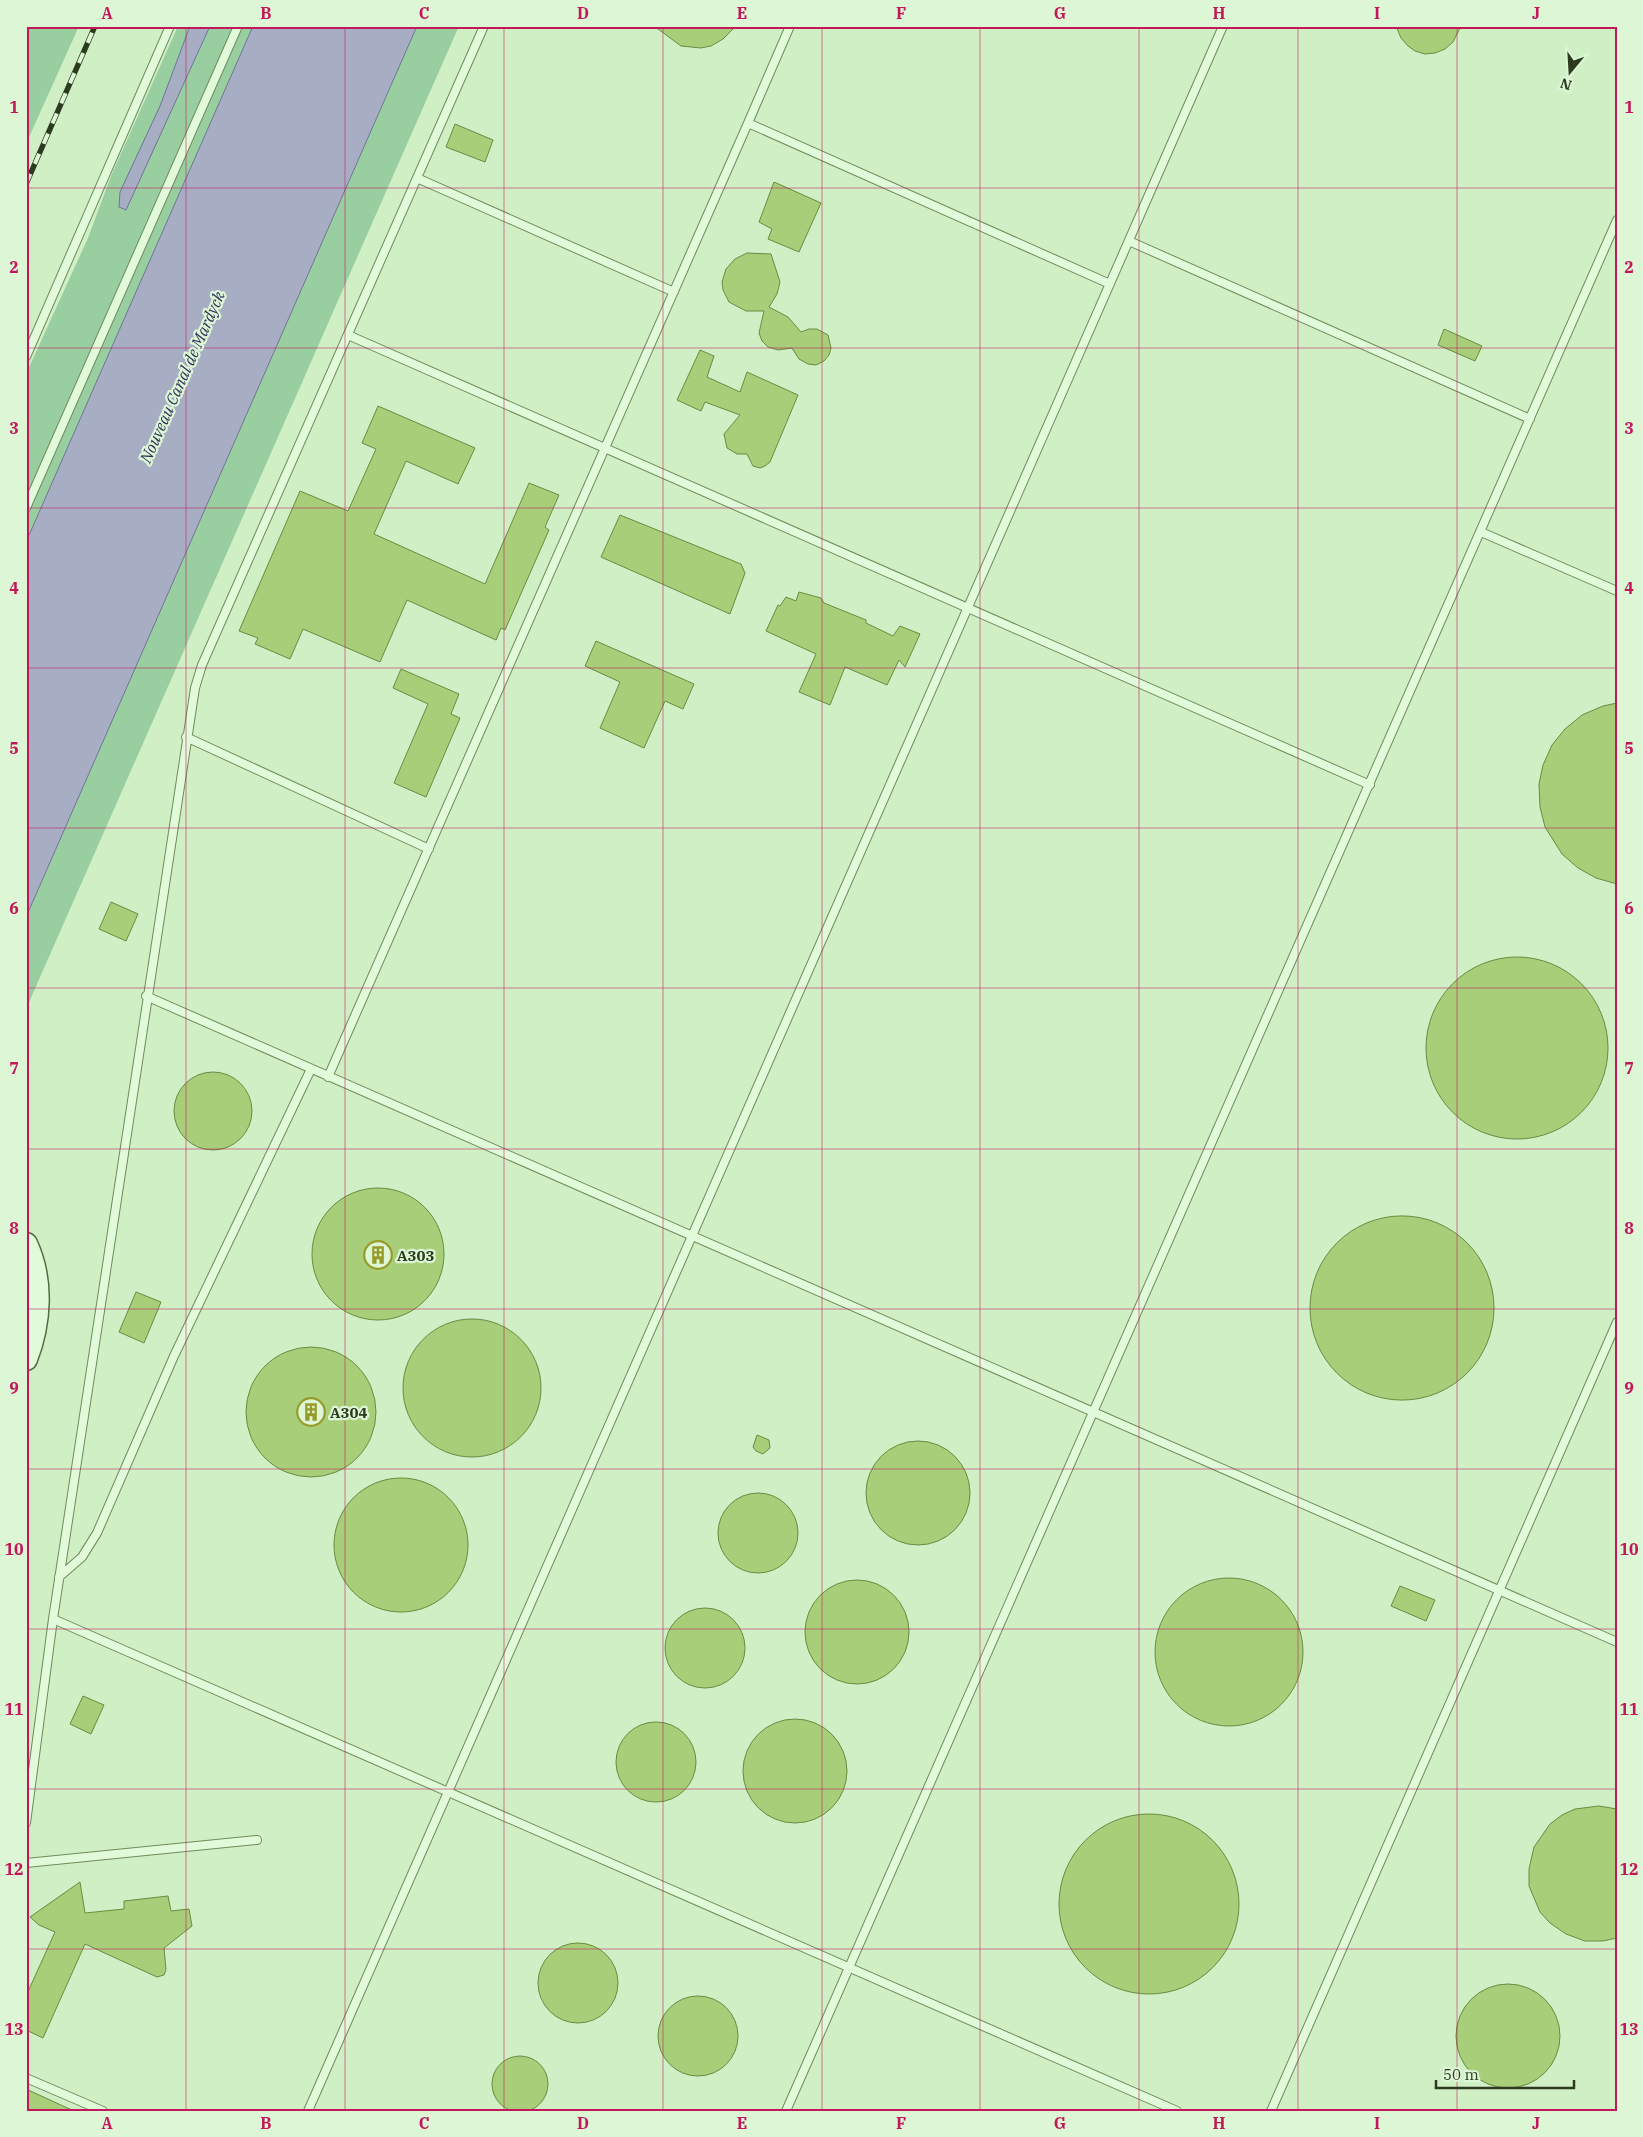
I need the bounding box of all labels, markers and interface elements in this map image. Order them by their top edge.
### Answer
text: A [101,3,113,23]
text: B [260,3,272,23]
text: C [419,3,429,23]
text: D [577,3,589,23]
text: E [737,3,747,23]
text: F [896,3,906,23]
text: G [1054,3,1066,23]
text: H [1213,3,1226,23]
text: I [1374,3,1380,23]
text: J [1532,3,1540,23]
north arrow [1546,48,1596,98]
text: N [1558,74,1574,95]
text: 1 [9,97,19,117]
text: 1 [1624,97,1634,117]
text: 2 [9,257,19,277]
text: 2 [1624,257,1634,277]
water label: Nouveau Canal de Mardyck [135,288,229,467]
text: 3 [9,418,19,438]
text: 3 [1624,418,1634,438]
text: 4 [9,578,19,598]
text: 4 [1624,578,1634,598]
text: 5 [9,738,19,758]
text: 5 [1624,738,1634,758]
text: 6 [9,898,19,918]
text: 6 [1624,898,1634,918]
text: 7 [9,1058,19,1078]
text: 7 [1624,1058,1634,1078]
text: 8 [9,1218,19,1238]
text: 8 [1624,1218,1634,1238]
building icon: A303 [363,1240,393,1270]
place label: A303 [397,1246,435,1265]
text: 9 [9,1378,19,1398]
text: 9 [1624,1378,1634,1398]
building icon: A304 [296,1397,326,1427]
place label: A304 [330,1403,368,1422]
text: 10 [4,1539,24,1559]
text: 10 [1619,1539,1639,1559]
text: 11 [4,1699,24,1719]
text: 11 [1619,1699,1639,1719]
text: 12 [4,1859,24,1879]
text: 12 [1619,1859,1639,1879]
text: 13 [4,2019,24,2039]
text: 13 [1619,2019,1639,2039]
scale bar [1436,2057,1573,2089]
text: 50 m [1443,2065,1479,2084]
text: A [101,2113,113,2133]
text: B [260,2113,272,2133]
text: C [419,2113,429,2133]
text: D [577,2113,589,2133]
text: E [737,2113,747,2133]
text: F [896,2113,906,2133]
text: G [1054,2113,1066,2133]
text: H [1213,2113,1226,2133]
text: I [1374,2113,1380,2133]
text: J [1532,2113,1540,2133]

